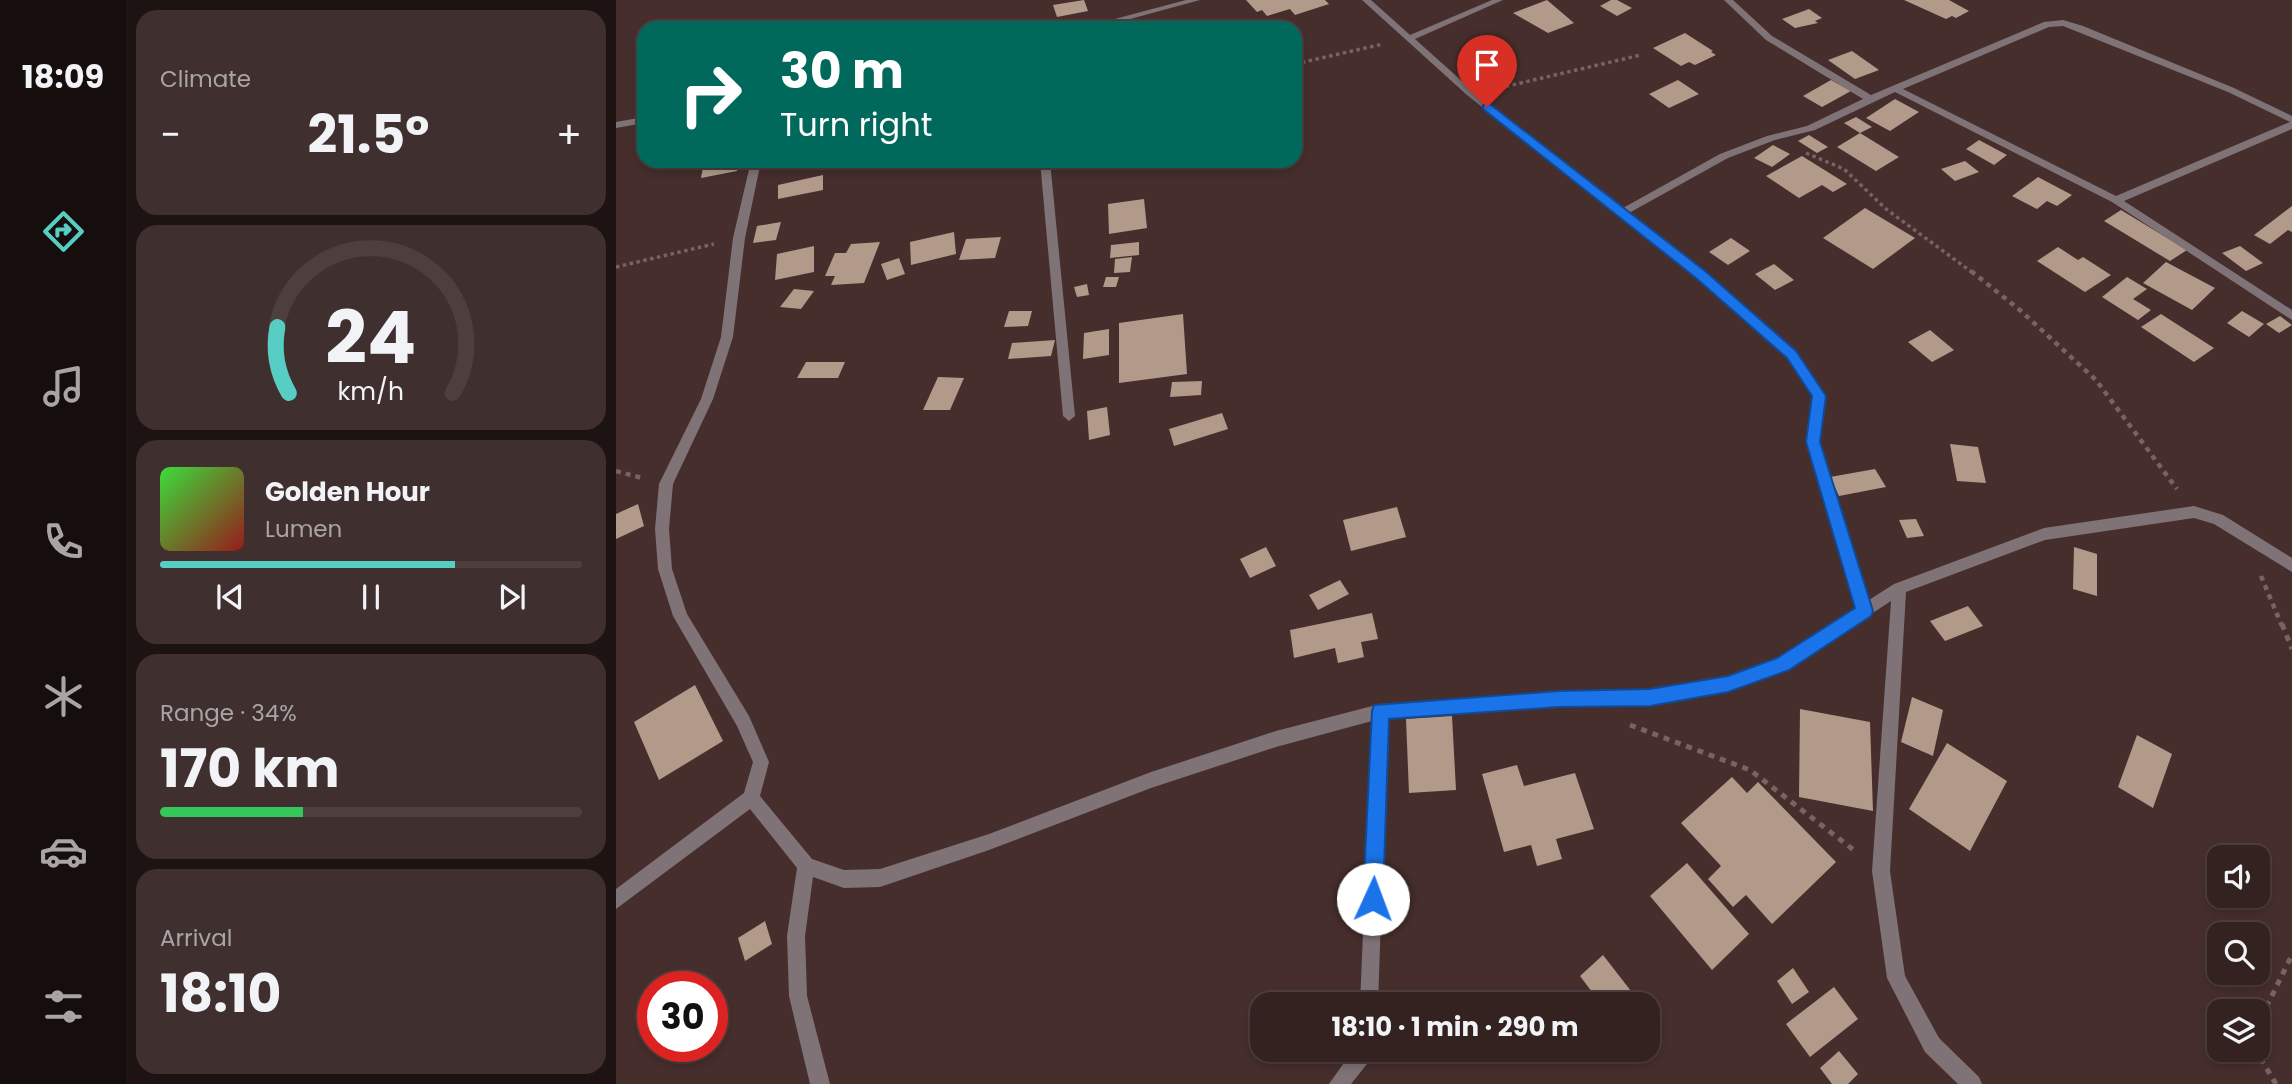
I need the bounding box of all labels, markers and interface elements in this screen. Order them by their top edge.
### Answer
pin [1457,35,1517,107]
text: 30 m [780,37,904,105]
icon: arrive [1468,46,1506,84]
icon: right [665,49,756,140]
text: 18:09 [22,54,104,99]
text: Climate [160,63,251,95]
text: 21.5° [308,98,429,171]
text: Turn right [780,102,932,147]
text: − [160,108,181,161]
text: + [556,108,582,161]
icon: directions [39,207,88,256]
text: 24 [326,288,416,389]
icon: music [39,362,88,411]
text: km/h [338,374,404,409]
text: Golden Hour [265,474,430,510]
text: Lumen [265,513,342,545]
icon: phone [39,517,88,566]
icon: previous [211,578,249,616]
icon: pause [352,578,390,616]
icon: next [493,578,531,616]
icon: climate [39,672,88,721]
text: Range · 34% [160,697,297,729]
text: 170 km [160,732,340,805]
icon: car [39,827,88,876]
map controls [2207,845,2270,1062]
button: sound [2207,845,2270,908]
position arrow [1336,862,1410,936]
text: Arrival [160,922,232,954]
button: search [2207,922,2270,985]
text: 18:10 [160,957,281,1030]
speed limit sign: 30 [637,971,728,1062]
icon: filters [39,982,88,1031]
button: layers [2207,999,2270,1062]
text: 18:10 · 1 min · 290 m [1331,1009,1579,1045]

